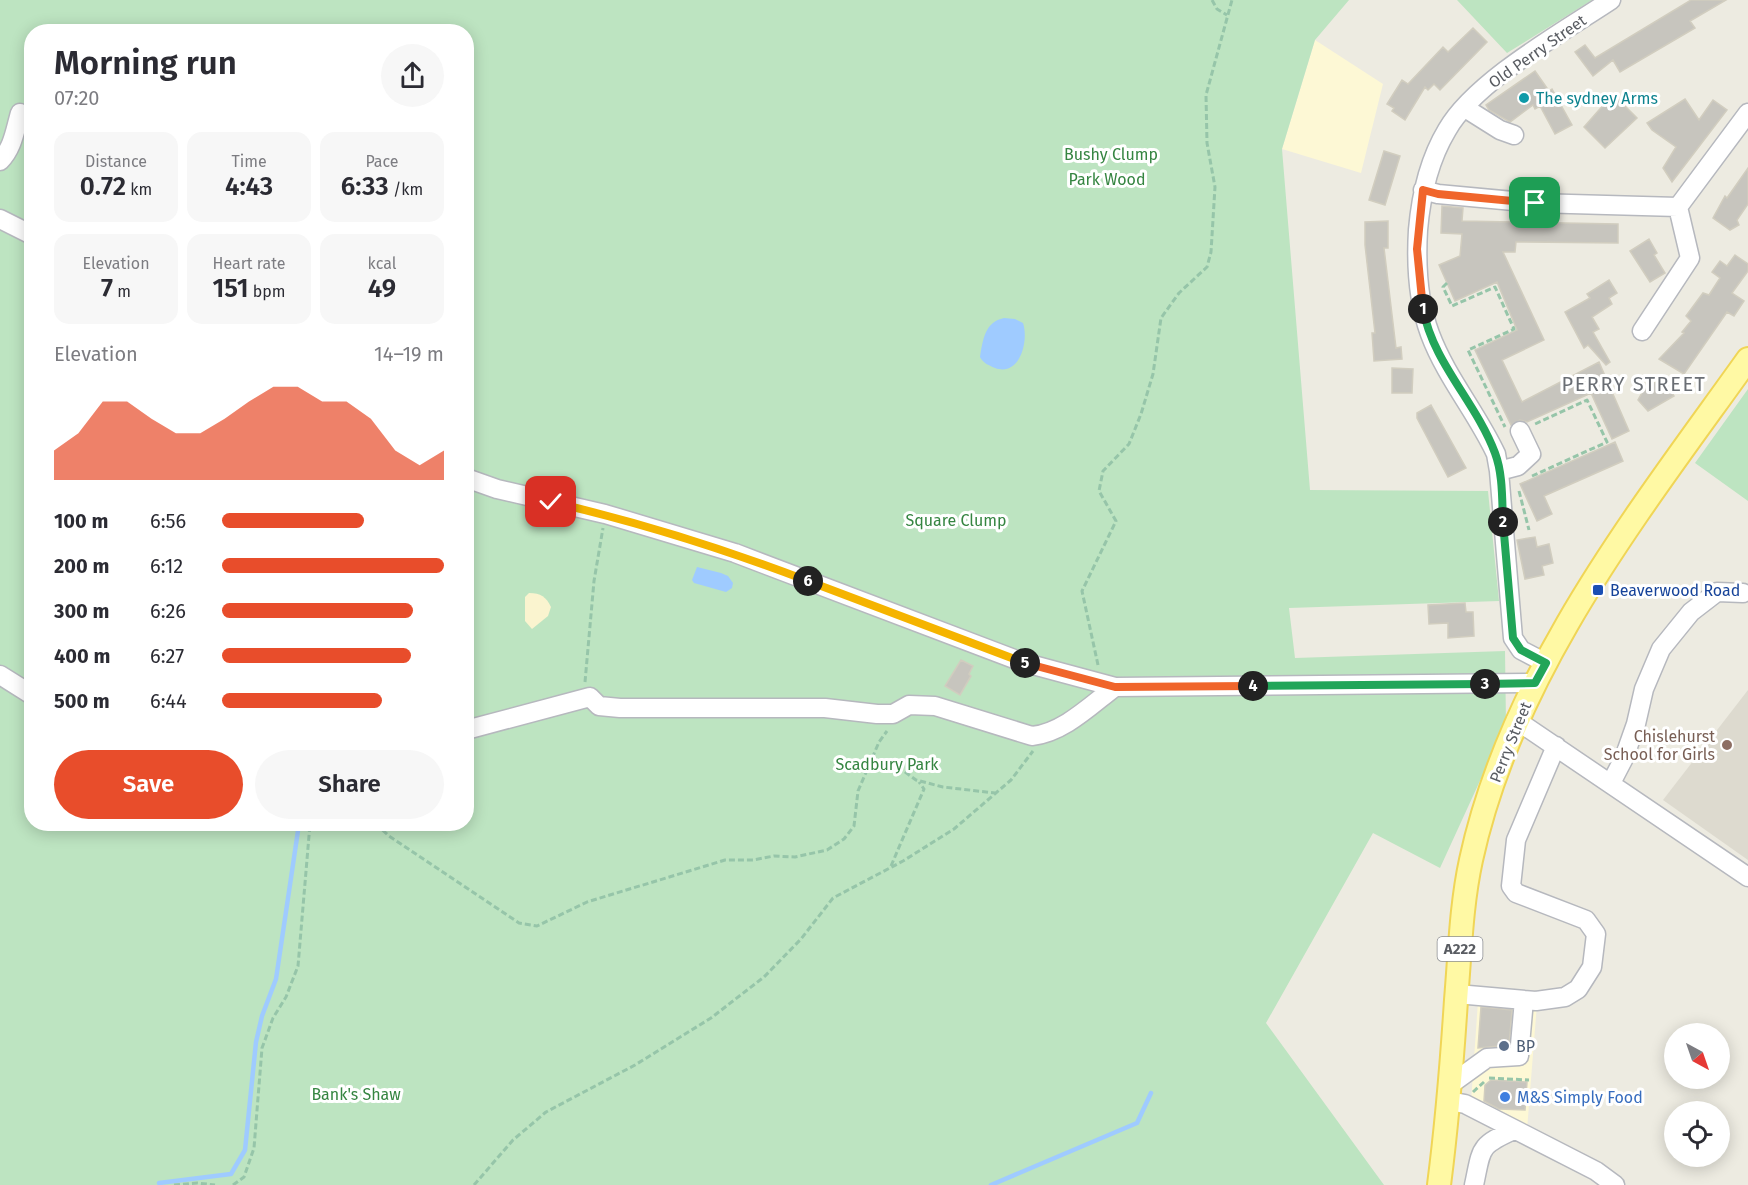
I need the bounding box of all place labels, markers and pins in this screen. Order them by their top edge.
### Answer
place label: The sydney Arms [1536,89,1658,108]
marker: The sydney Arms [1517,91,1531,105]
pin [1509,177,1560,228]
pin: 1 [1408,294,1438,324]
pin [525,476,576,527]
pin: 2 [1488,507,1518,537]
pin: 6 [793,566,823,596]
place label: Beaverwood Road [1610,581,1740,600]
marker: Beaverwood Road [1591,583,1605,597]
pin: 5 [1010,648,1040,678]
pin: 3 [1470,669,1500,699]
pin: 4 [1238,671,1268,701]
place label: Chislehurst School for Girls [1604,727,1715,764]
marker: Chislehurst School for Girls [1720,738,1734,752]
place label: BP [1516,1037,1535,1056]
marker: BP [1497,1039,1511,1053]
place label: M&S Simply Food [1517,1088,1643,1107]
marker: M&S Simply Food [1498,1090,1512,1104]

